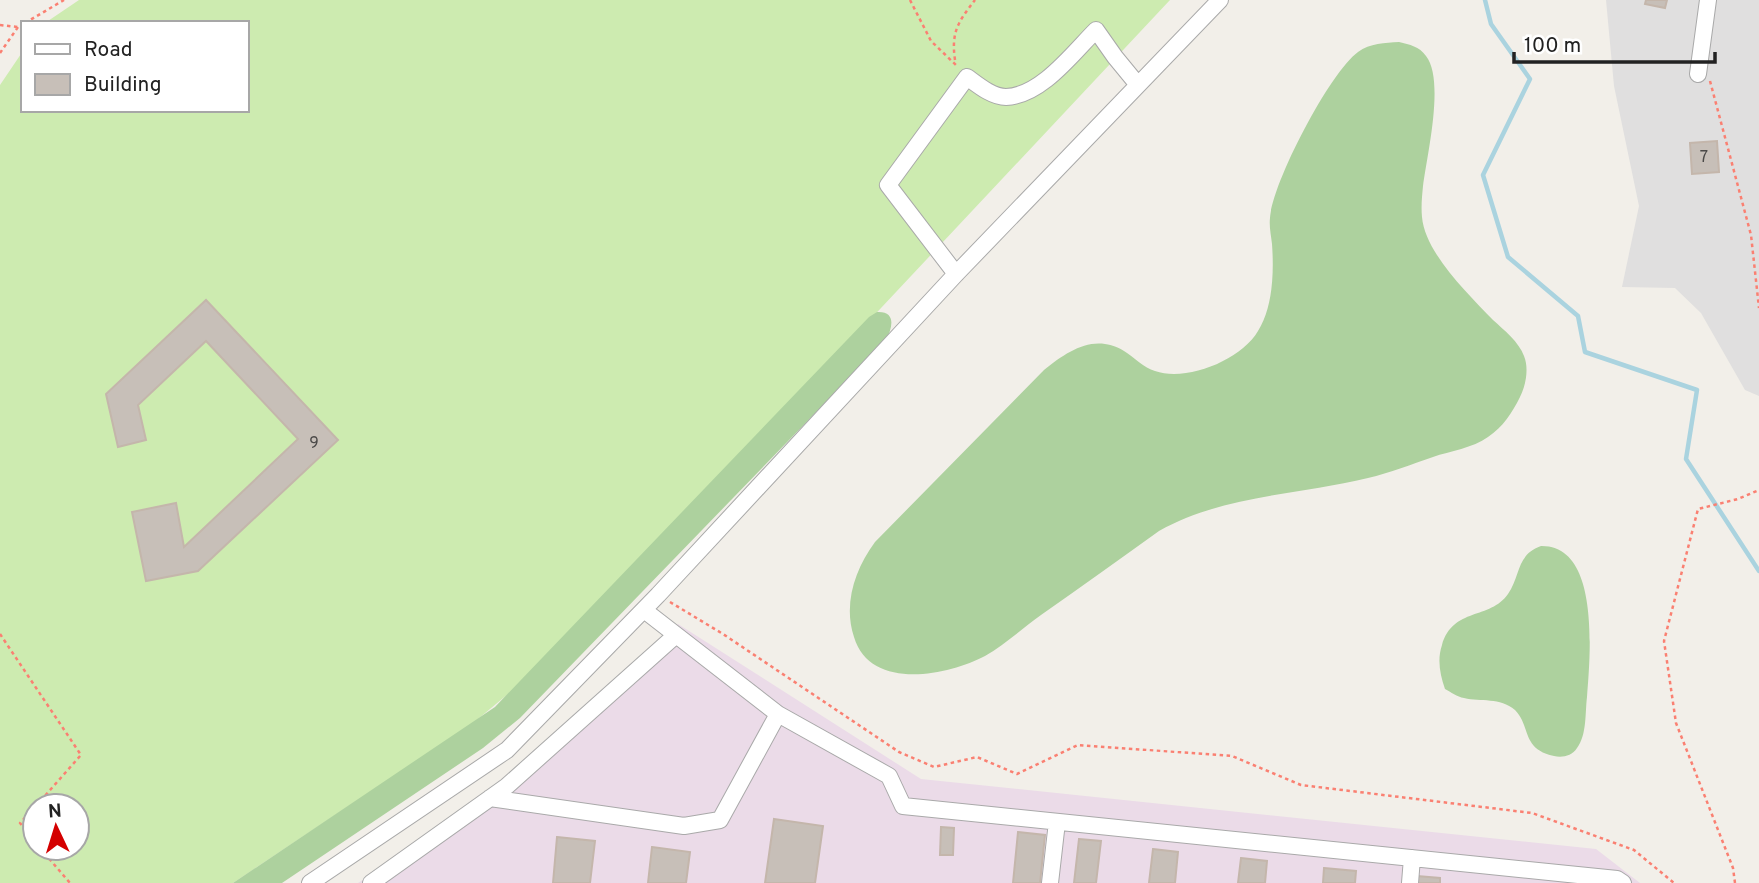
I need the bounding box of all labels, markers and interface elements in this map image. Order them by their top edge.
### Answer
legend [21,21,248,112]
scale bar [1514,21,1715,65]
text: 100 m [1524,33,1581,60]
text: Road [84,37,133,64]
text: Building [84,72,162,99]
house number: 7 [1700,148,1708,168]
house number: 9 [309,434,319,454]
north arrow [21,792,91,862]
text: N [47,800,63,824]

